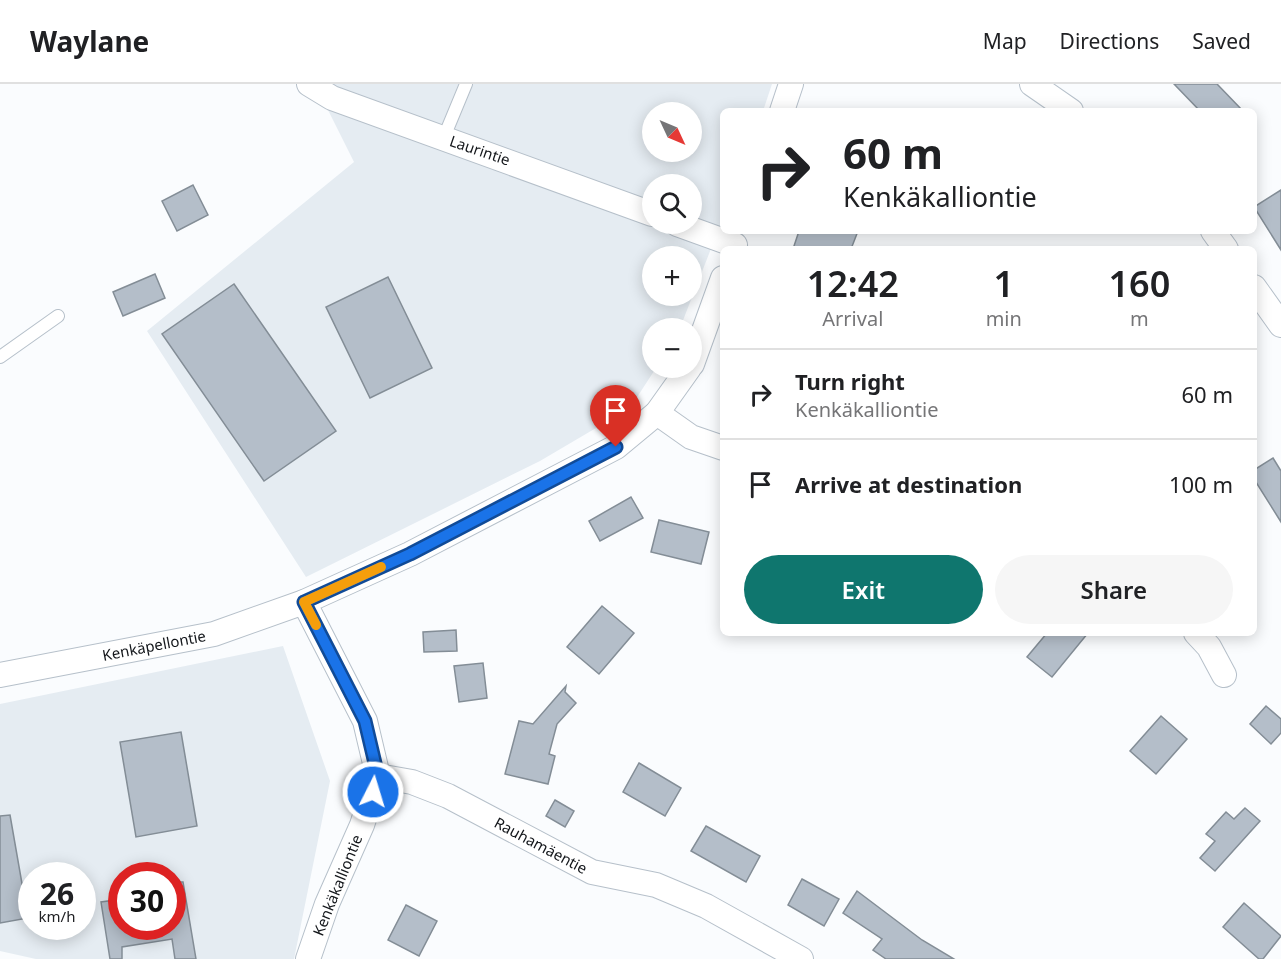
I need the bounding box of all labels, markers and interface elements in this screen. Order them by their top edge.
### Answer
text: Waylane [30,22,149,60]
text: Map [983,27,1027,55]
text: Directions [1060,27,1159,55]
text: Saved [1192,27,1251,55]
north arrow [642,102,702,162]
map controls [642,102,702,378]
text: 60 m [843,124,943,181]
street label: Laurintie [447,130,513,170]
icon: right [744,132,822,210]
button: search [642,174,702,234]
text: Kenkäkalliontie [843,178,1037,215]
button: + [642,246,702,306]
text: 12:42 [807,259,899,308]
text: 1 [993,259,1014,308]
text: 160 [1109,259,1170,308]
text: Arrival [822,305,883,332]
text: min [986,305,1022,332]
text: m [1130,305,1149,332]
button: − [642,318,702,378]
text: Turn right [795,366,905,396]
icon: right [744,378,777,411]
text: 60 m [1182,379,1233,409]
pin [590,385,641,447]
icon: arrive [599,394,632,427]
text: Kenkäkalliontie [795,396,938,423]
icon: arrive [744,468,777,501]
text: Arrive at destination [795,469,1022,499]
text: 100 m [1169,469,1233,499]
button: Exit [744,555,983,624]
button: Share [995,555,1233,624]
street label: Kenkäpellontie [101,625,207,665]
position arrow [341,760,405,824]
street label: Rauhamäentie [491,812,591,878]
street label: Kenkäkalliontie [308,831,366,939]
speed limit sign: 30 [108,862,186,940]
text: 26 [40,873,74,914]
text: km/h [39,906,75,926]

